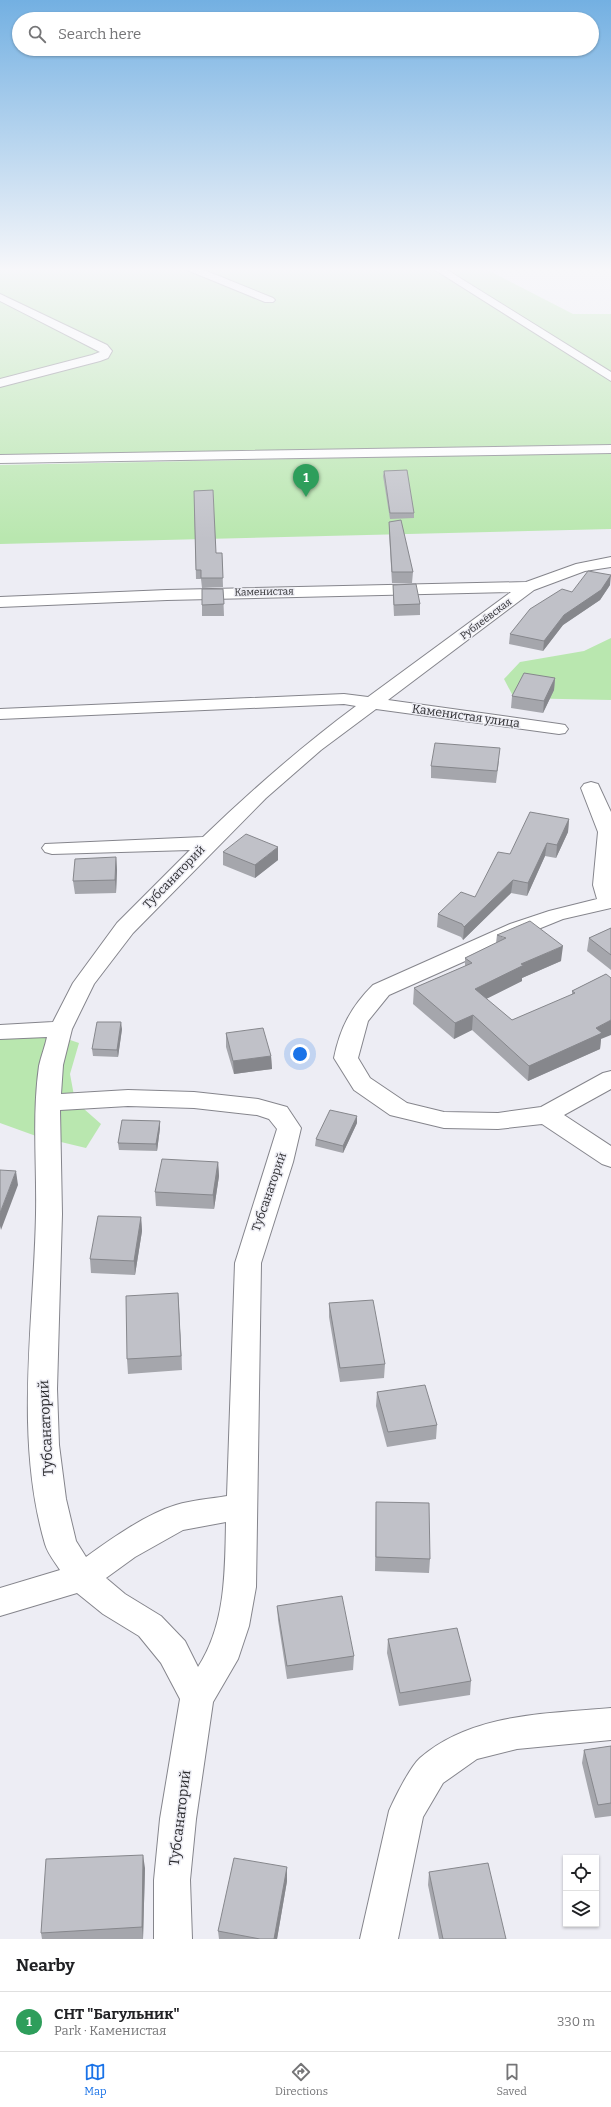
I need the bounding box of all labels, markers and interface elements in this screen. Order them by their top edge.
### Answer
search box [12,12,599,56]
icon: search [26,23,48,45]
text: Search here [58,25,141,43]
pin: 1 [293,464,319,497]
street label: Каменистая [234,585,294,599]
street label: Рублеёвская [457,595,514,642]
street label: Каменистая улица [411,701,521,731]
street label: Тубсанаторий [140,842,208,912]
your location [290,1044,310,1064]
street label: Тубсанаторий [249,1151,289,1233]
street label: Тубсанаторий [35,1379,57,1477]
street label: Тубсанаторий [166,1769,194,1867]
map controls [563,1855,599,1927]
button: locate [563,1855,599,1891]
button: layers [563,1891,599,1927]
text: Nearby [16,1955,75,1976]
text: СНТ "Багульник" [54,2005,180,2023]
text: 1 [26,2014,32,2029]
text: 330 m [557,2014,595,2029]
text: Park · Каменистая [54,2023,166,2038]
tab: Map [84,2061,106,2098]
tab: Directions [275,2061,328,2098]
tab: Saved [496,2061,527,2098]

